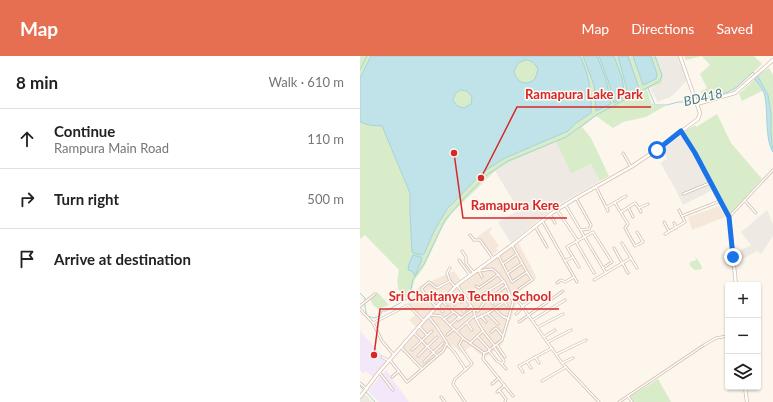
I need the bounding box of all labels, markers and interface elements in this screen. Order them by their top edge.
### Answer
text: Map [20,17,58,40]
text: Map [582,20,609,37]
text: Directions [631,20,694,37]
text: Saved [716,20,753,37]
text: 8 min [16,72,58,93]
text: Walk · 610 m [268,74,344,90]
callout: Ramapura Lake Park [517,82,651,107]
water label: BD418 [682,85,724,109]
text: Ramapura Lake Park [525,86,643,102]
text: Continue [54,122,115,140]
icon: ahead [16,128,38,150]
text: 110 m [307,131,344,147]
text: Rampura Main Road [54,140,169,156]
route start [648,141,666,159]
icon: right [16,188,38,210]
text: Turn right [54,190,119,208]
text: 500 m [307,191,344,207]
callout: Ramapura Kere [463,193,567,218]
text: Ramapura Kere [471,197,559,213]
icon: arrive [16,248,38,270]
route end [724,248,742,266]
text: Arrive at destination [54,250,191,268]
map controls [725,282,761,390]
button: + [725,282,761,318]
callout: Sri Chaitanya Techno School [380,284,559,309]
text: Sri Chaitanya Techno School [389,288,551,304]
button: − [725,318,761,354]
button: layers [725,354,761,390]

